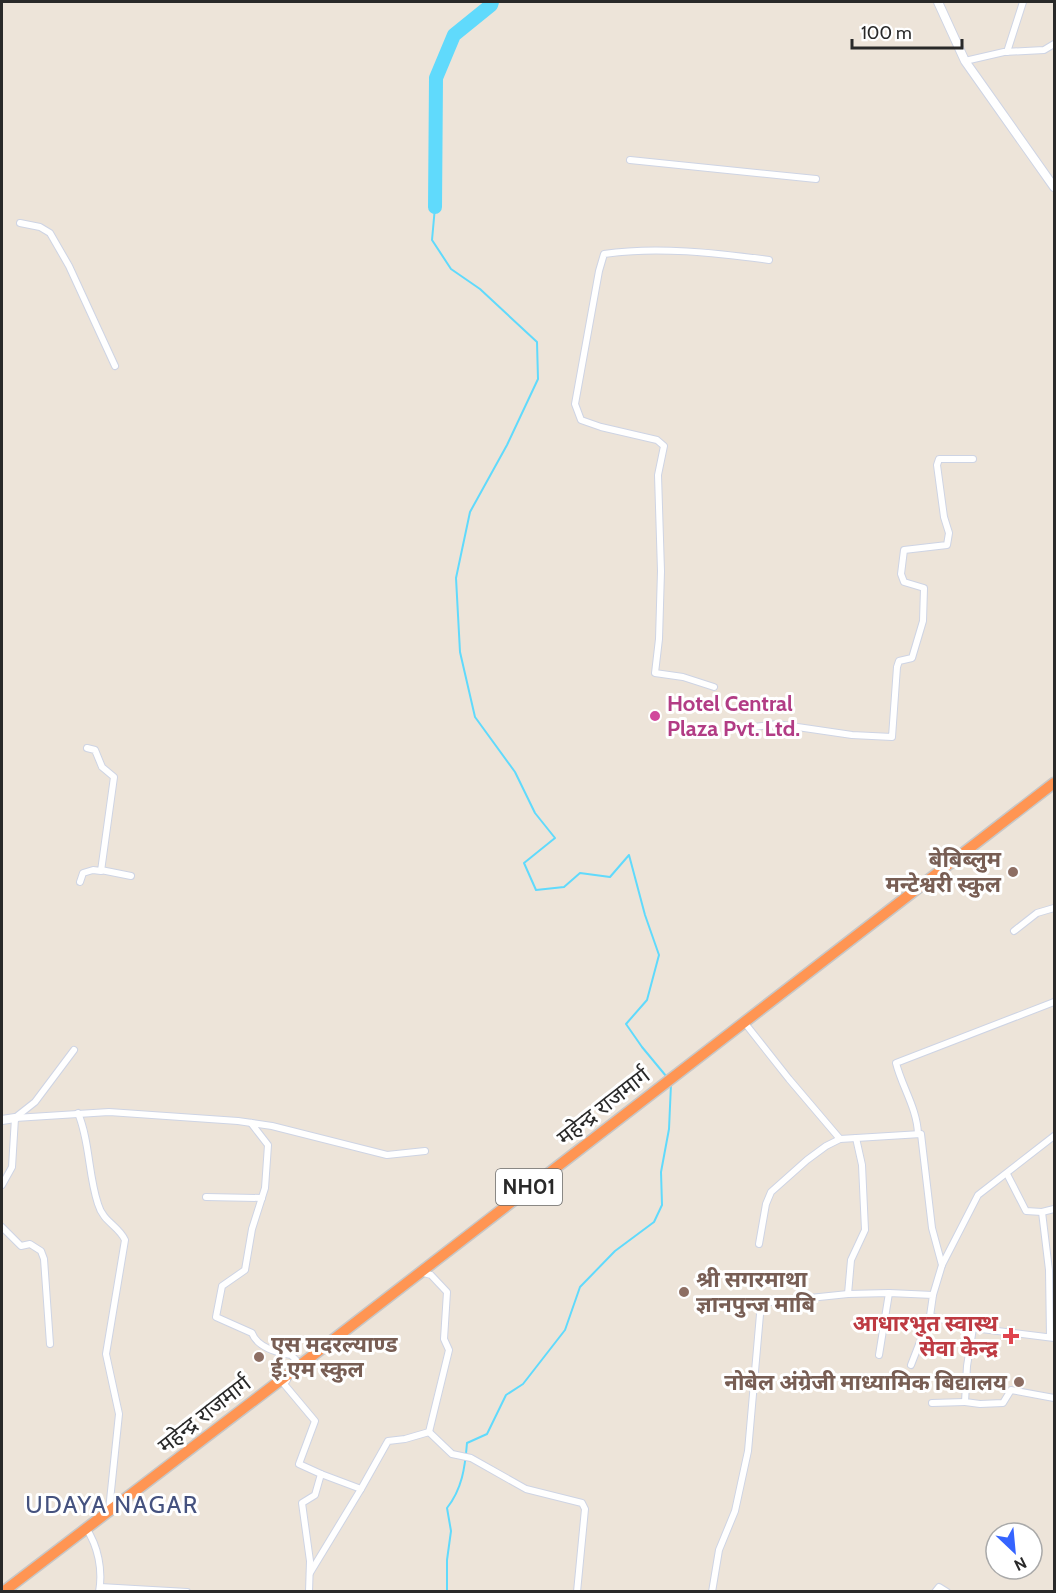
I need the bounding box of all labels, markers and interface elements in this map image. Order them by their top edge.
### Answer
scale bar [852,12,962,50]
text: 100 m [861,22,912,44]
place label: Hotel Central Plaza Pvt. Ltd. [667,690,800,742]
marker: Hotel Central Plaza Pvt. Ltd. [648,709,662,723]
place label: बेबिब्लुम मन्टेश्वरी स्कुल [885,846,1002,898]
marker: बेबिब्लुम मन्टेश्वरी स्कुल [1006,865,1020,879]
street label: महेन्द्र राजमार्ग [551,1061,656,1151]
road number: NH01 [496,1169,562,1205]
place label: श्री सगरमाथा ज्ञानपुन्ज माबि [696,1266,816,1318]
marker: श्री सगरमाथा ज्ञानपुन्ज माबि [677,1285,691,1299]
place label: आधारभुत स्वास्थ सेवा केन्द्र [852,1310,999,1362]
marker: आधारभुत स्वास्थ सेवा केन्द्र [1002,1327,1020,1345]
place label: एस मदरल्याण्ड ई.एम स्कुल [271,1331,398,1383]
marker: एस मदरल्याण्ड ई.एम स्कुल [252,1350,266,1364]
street label: महेन्द्र राजमार्ग [152,1369,257,1459]
place label: नोबेल अंग्रेजी माध्यामिक बिद्यालय [724,1369,1008,1396]
marker: नोबेल अंग्रेजी माध्यामिक बिद्यालय [1012,1375,1026,1389]
district label: UDAYA NAGAR [25,1490,199,1519]
north arrow [984,1521,1044,1581]
text: N [1011,1553,1030,1575]

